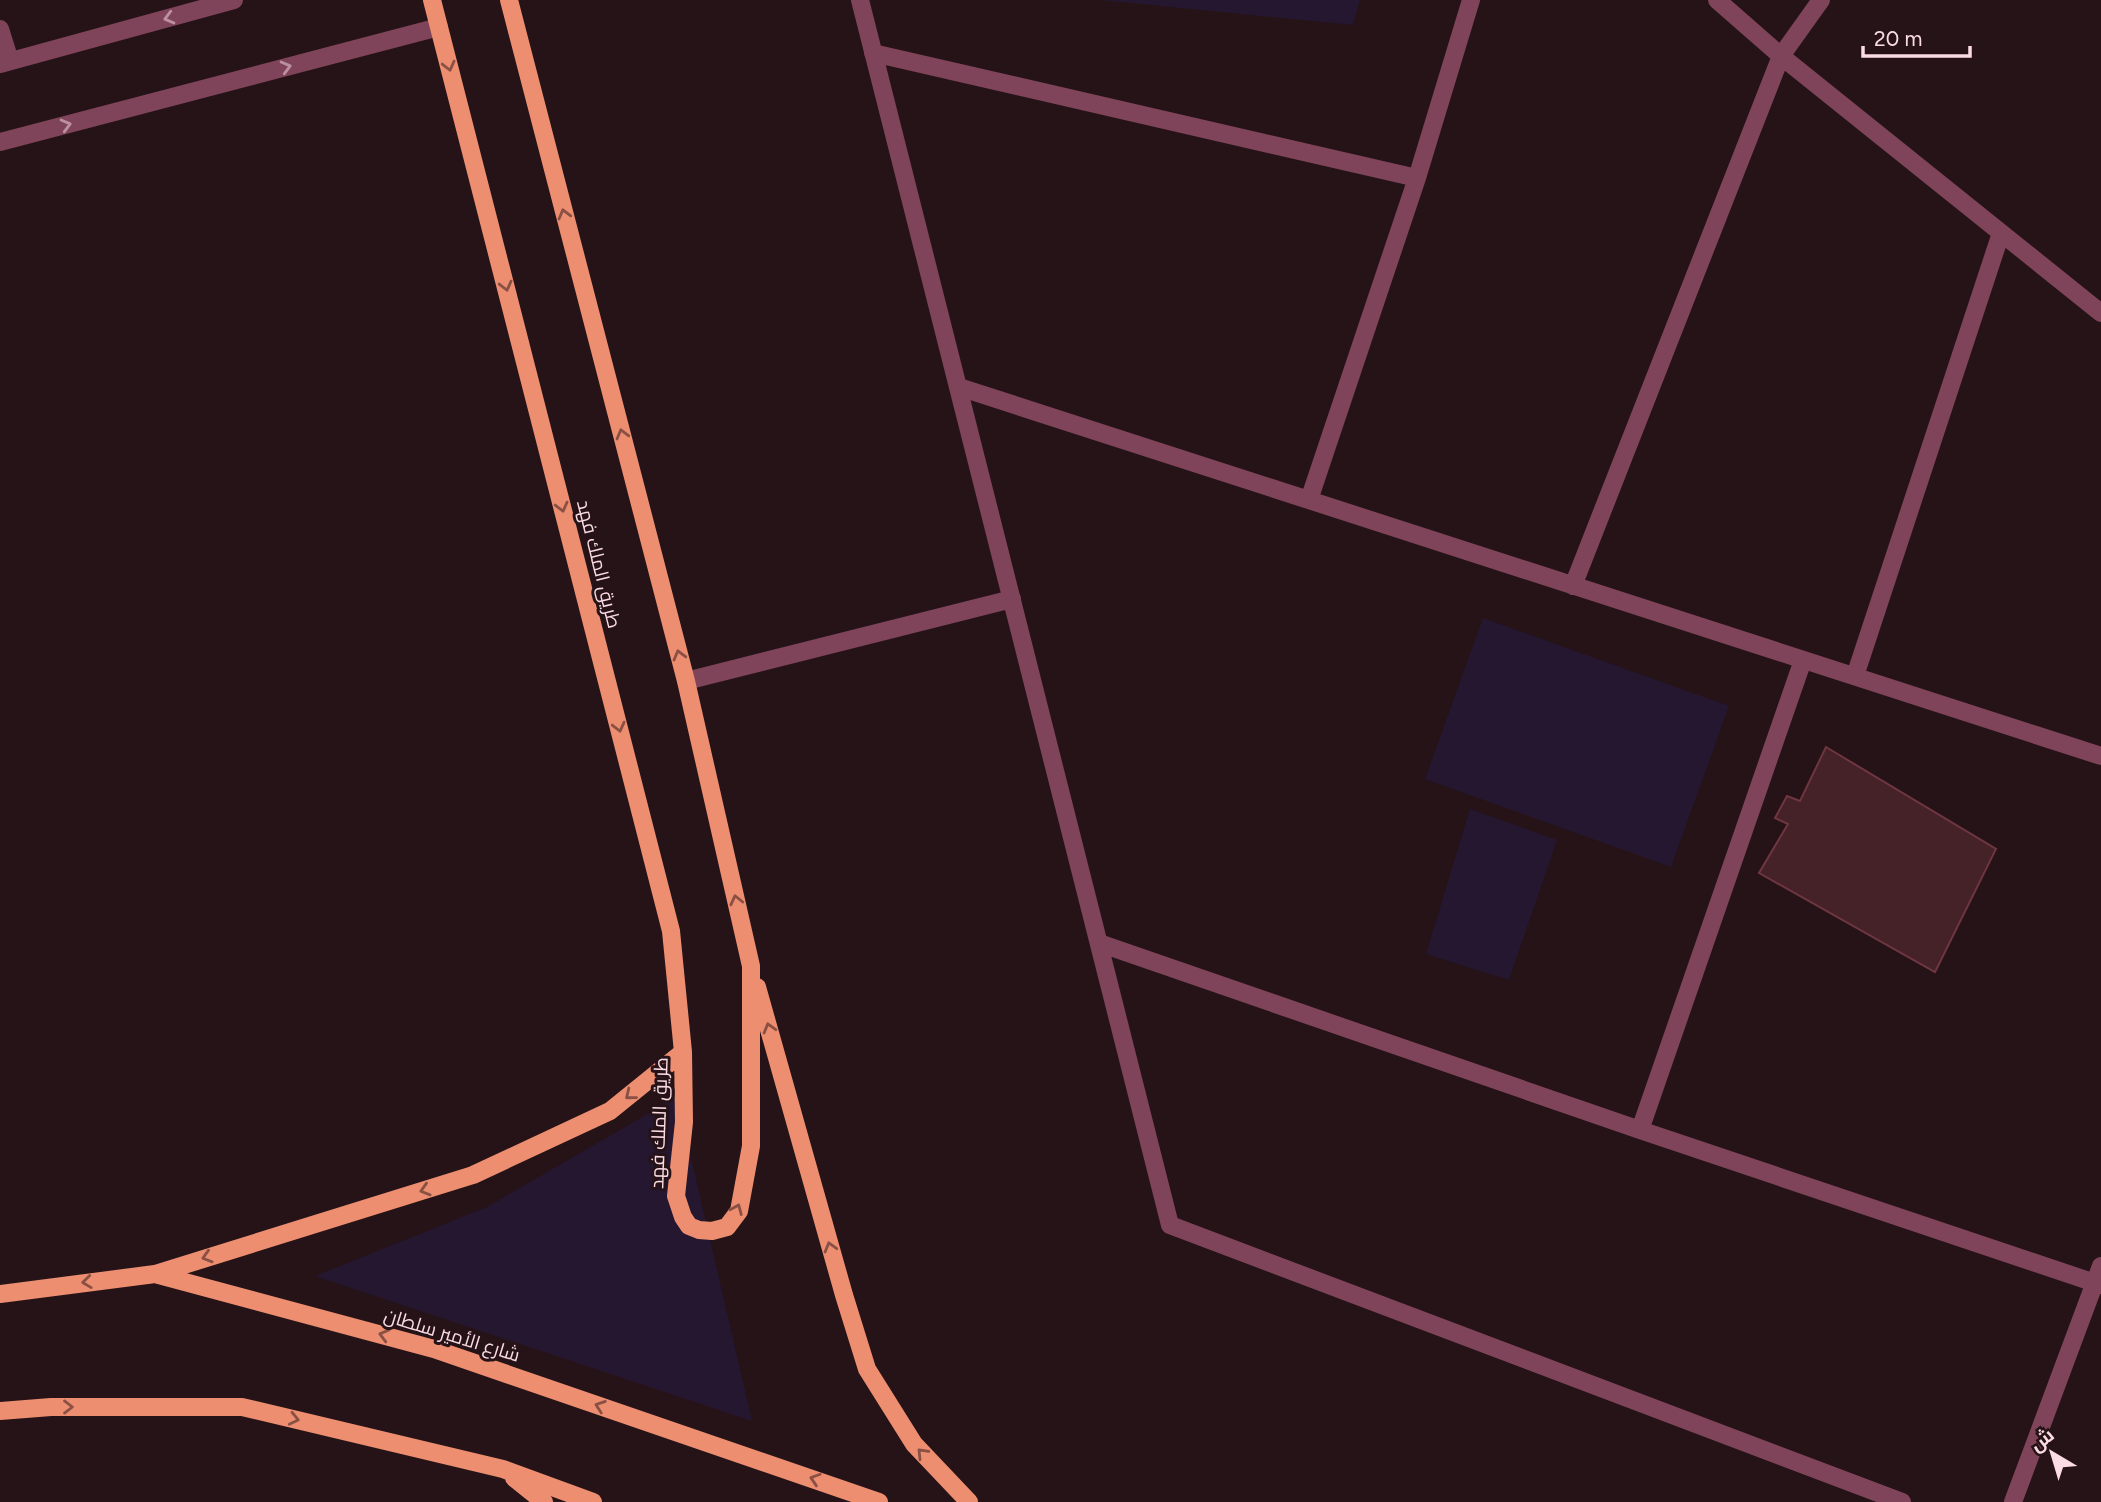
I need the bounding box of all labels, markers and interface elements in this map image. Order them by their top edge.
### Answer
one-way arrow [163,10,175,24]
scale bar [1863,14,1970,58]
text: 20 m [1874,26,1922,51]
one-way arrow [441,60,455,72]
one-way arrow [280,61,292,75]
one-way arrow [60,119,72,133]
one-way arrow [558,208,572,220]
one-way arrow [498,280,512,292]
one-way arrow [615,428,630,440]
street label: طريق الملك فهد [571,497,626,631]
one-way arrow [554,501,568,513]
one-way arrow [673,649,687,661]
one-way arrow [611,721,625,733]
one-way arrow [730,894,744,906]
one-way arrow [762,1023,777,1035]
street label: طريق الملك فهد [645,1057,674,1189]
one-way arrow [626,1087,639,1099]
one-way arrow [419,1182,431,1197]
one-way arrow [729,1204,743,1216]
one-way arrow [824,1241,839,1253]
one-way arrow [202,1249,214,1264]
one-way arrow [81,1275,93,1290]
street label: شارع الأمير سلطان [381,1303,523,1369]
one-way arrow [378,1329,390,1343]
one-way arrow [63,1399,74,1415]
one-way arrow [594,1400,606,1414]
one-way arrow [288,1411,300,1425]
north arrow [2017,1418,2087,1488]
text: ش [2025,1423,2059,1457]
one-way arrow [918,1448,931,1461]
one-way arrow [810,1473,822,1487]

